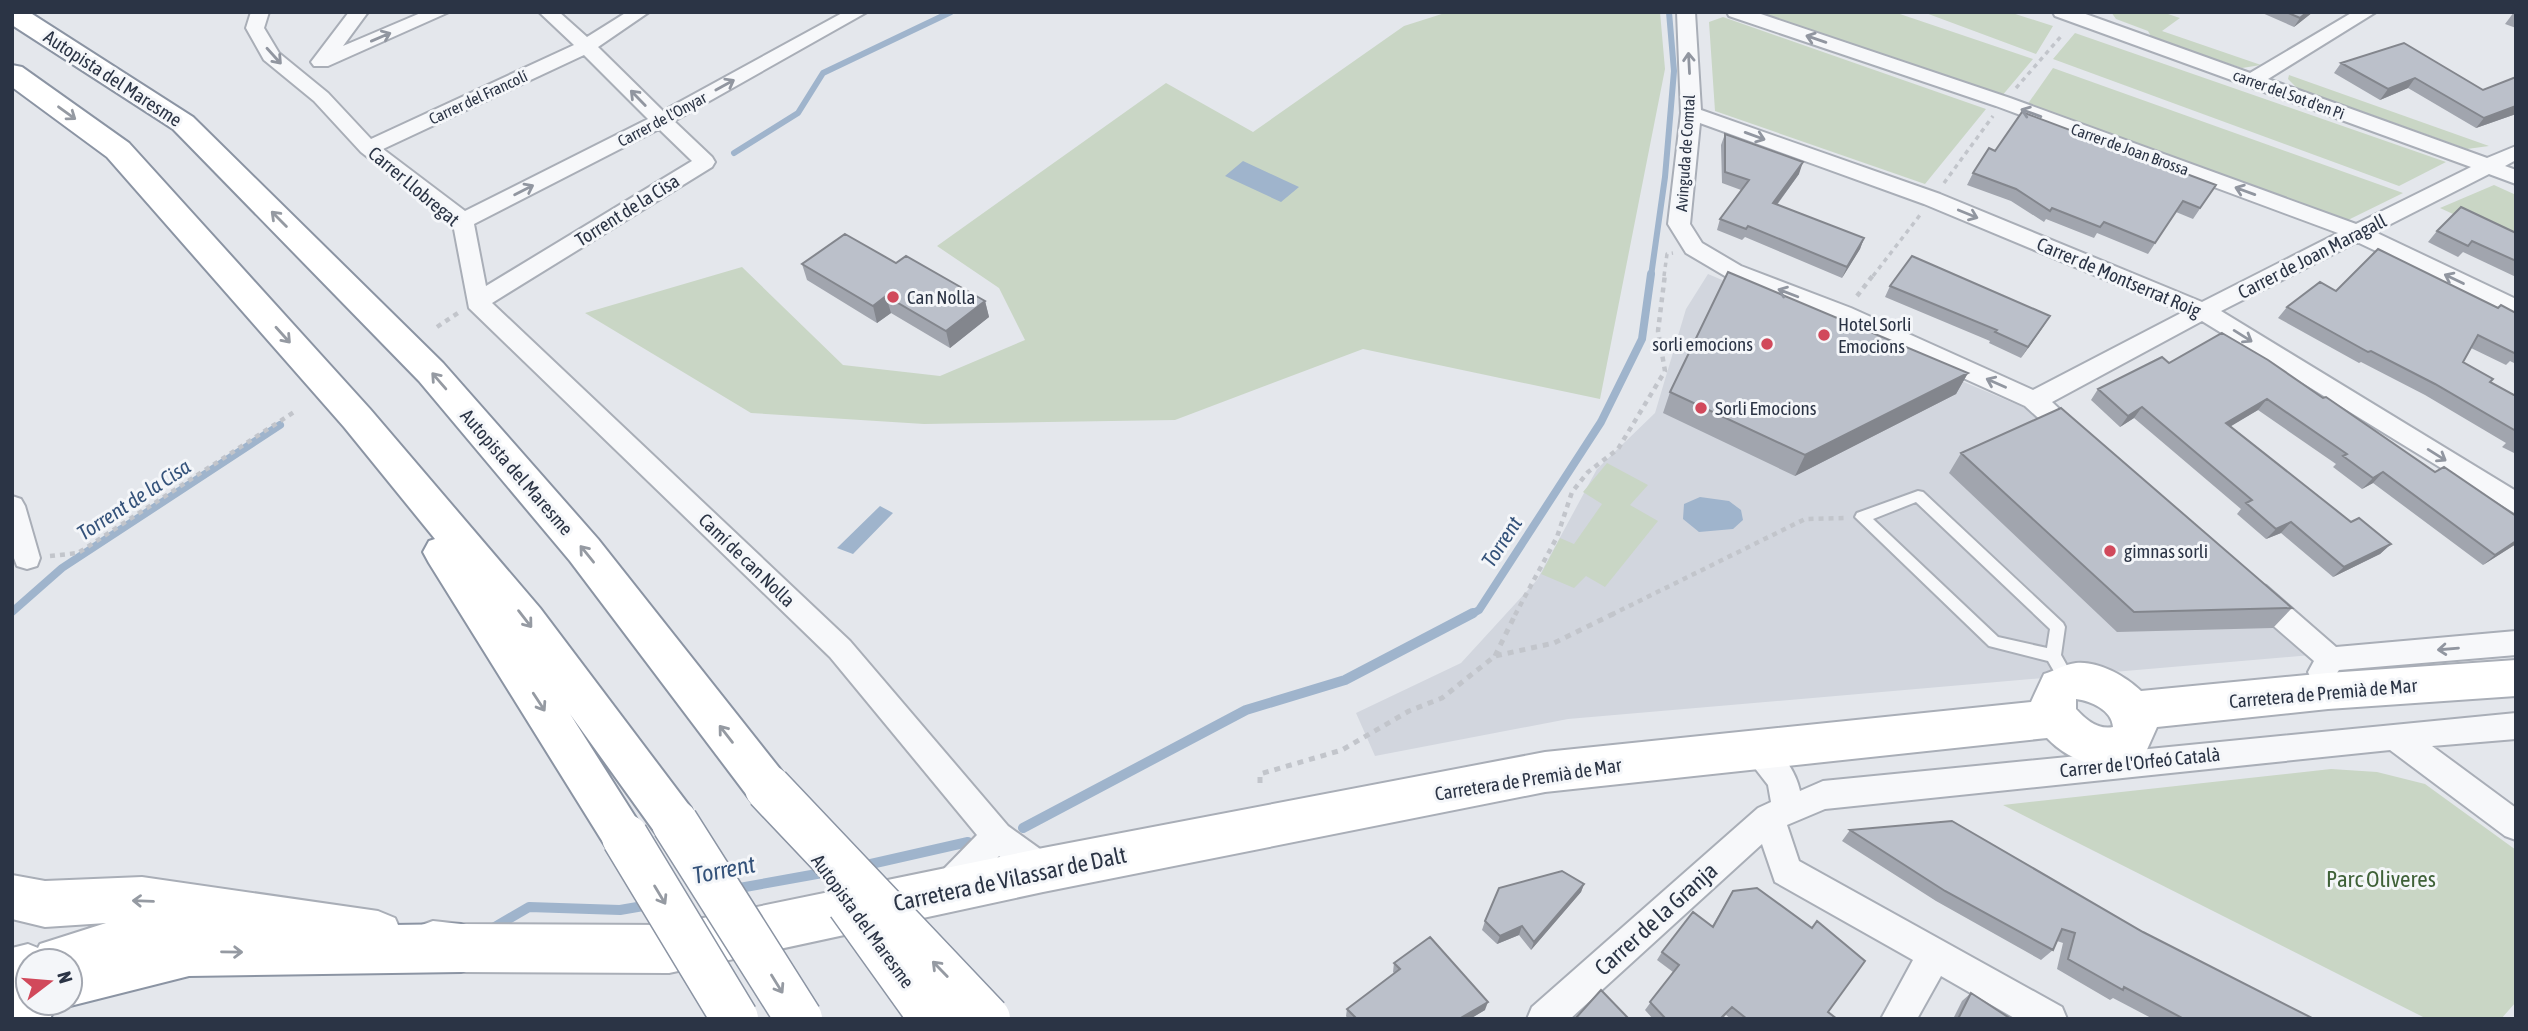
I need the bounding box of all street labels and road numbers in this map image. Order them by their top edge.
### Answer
street label: Autopista del Maresme [40,25,186,131]
street label: carrer del Sot d'en Pi [2231,65,2347,123]
street label: Carrer del Francolí [426,66,530,128]
street label: Carrer de l'Onyar [615,88,710,151]
street label: Avinguda de Comtal [1672,93,1699,212]
street label: Carrer de Joan Brossa [2069,119,2191,179]
street label: Carrer Llobregat [364,142,464,230]
street label: Torrent de la Cisa [571,169,683,251]
street label: Carrer de Joan Maragall [2234,209,2390,303]
street label: Carrer de Montserrat Roig [2034,232,2205,322]
street label: Autopista del Maresme [456,404,578,540]
street label: Camí de can Nolla [694,509,800,611]
street label: Carretera de Premià de Mar [2228,674,2418,712]
street label: Carrer de l'Orfeó Català [2059,743,2221,781]
street label: Carretera de Premià de Mar [1433,753,1623,805]
street label: Carretera de Vilassar de Dalt [891,842,1129,916]
street label: Autopista del Maresme [807,850,919,992]
street label: Carrer de la Granja [1589,857,1723,981]

